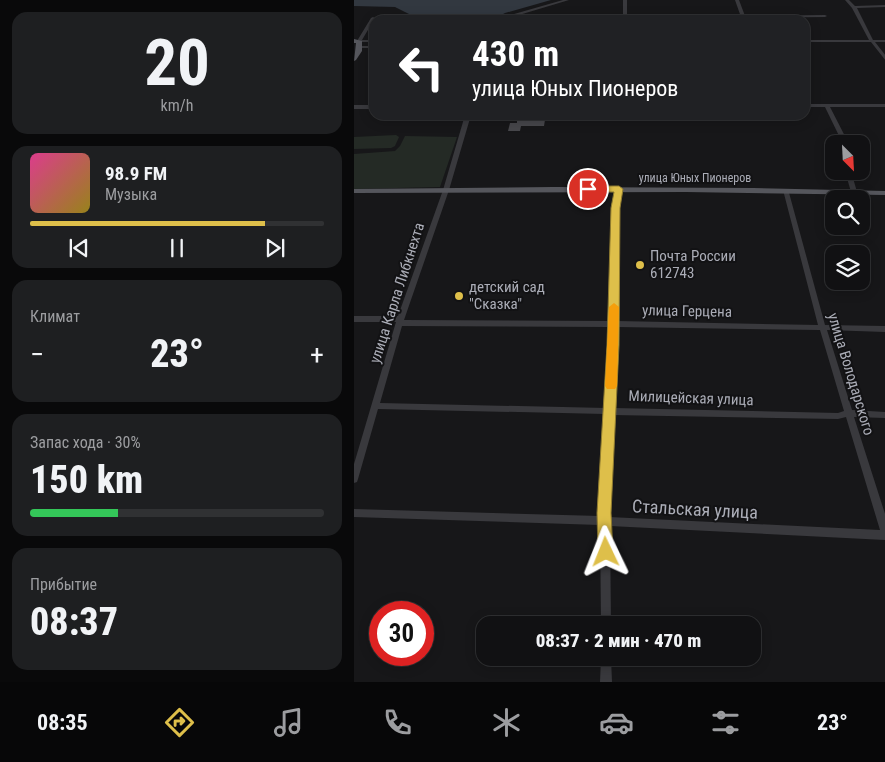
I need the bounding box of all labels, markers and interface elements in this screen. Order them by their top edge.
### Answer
text: 20 [144,25,210,101]
text: 430 m [472,34,559,75]
icon: left [389,35,454,100]
text: улица Юных Пионеров [472,76,678,101]
text: km/h [161,96,193,115]
north arrow [825,135,870,180]
map controls [825,135,870,290]
text: 98.9 FM [105,162,167,185]
pin [567,168,609,210]
street label: улица Юных Пионеров [639,171,751,185]
icon: arrive [574,175,602,203]
text: Музыка [105,185,157,204]
button: search [825,190,870,235]
street label: улица Карла Либкнехта [366,220,428,366]
icon: previous [65,234,93,262]
icon: pause [163,234,191,262]
icon: next [261,234,289,262]
button: layers [825,245,870,290]
place label: Почта России 612743 [650,247,736,282]
marker: Почта России 612743 [634,259,646,271]
place label: детский сад "Сказка" [469,278,545,313]
marker: детский сад "Сказка" [453,290,465,302]
street label: улица Герцена [642,301,732,321]
text: Климат [30,307,80,326]
street label: улица Володарского [824,311,878,437]
text: 23° [150,332,204,376]
text: − [30,338,44,371]
text: + [310,338,324,371]
street label: Милицейская улица [628,387,754,409]
text: Запас хода · 30% [30,433,141,452]
text: 150 km [30,458,143,502]
street label: Стальская улица [631,495,759,523]
position arrow [579,525,631,577]
text: Прибытие [30,575,97,594]
text: 08:37 [30,600,118,644]
speed limit sign: 30 [369,601,434,666]
text: 08:37 · 2 мин · 470 m [536,629,701,652]
icon: directions [162,705,197,740]
icon: music [271,705,306,740]
icon: phone [380,705,415,740]
icon: climate [489,705,524,740]
icon: car [599,705,634,740]
icon: filters [708,705,743,740]
text: 08:35 [37,710,88,735]
text: 23° [817,710,848,735]

